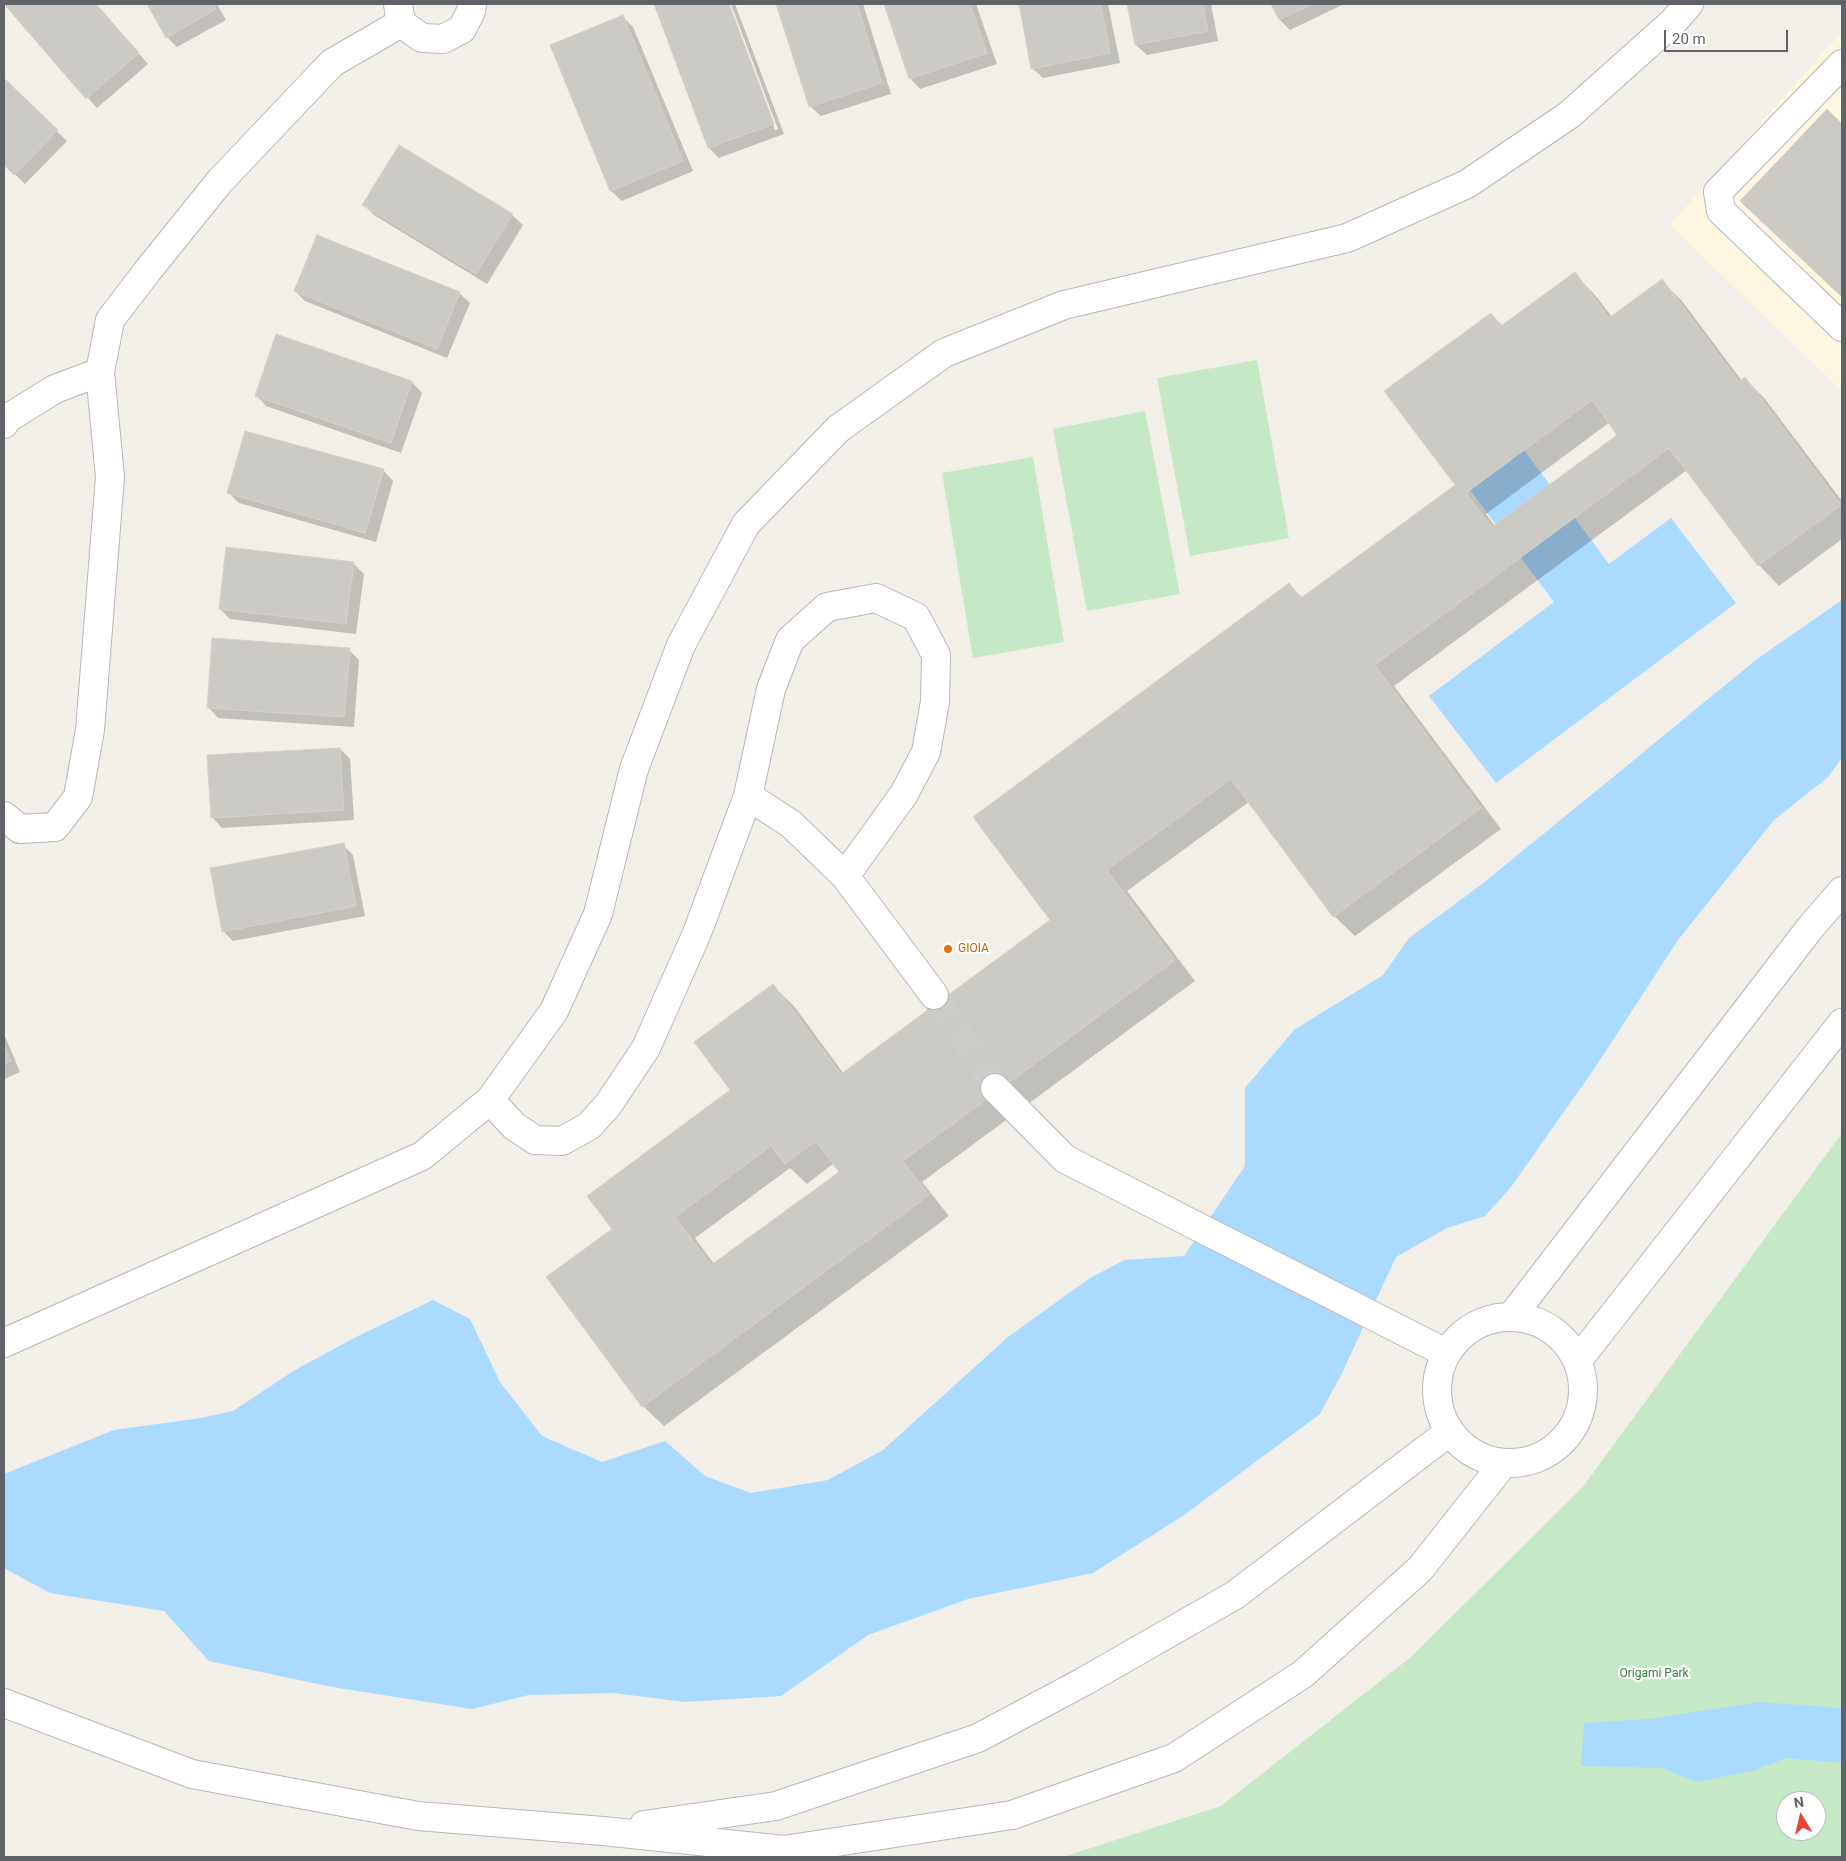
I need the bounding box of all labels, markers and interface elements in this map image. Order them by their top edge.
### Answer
scale bar [1666,20,1790,52]
text: 20 m [1672,30,1706,48]
place label: GIOIA [958,942,989,956]
marker: GIOIA [942,943,954,955]
park label: Origami Park [1619,1667,1689,1681]
north arrow [1776,1791,1826,1841]
text: N [1793,1793,1805,1811]

